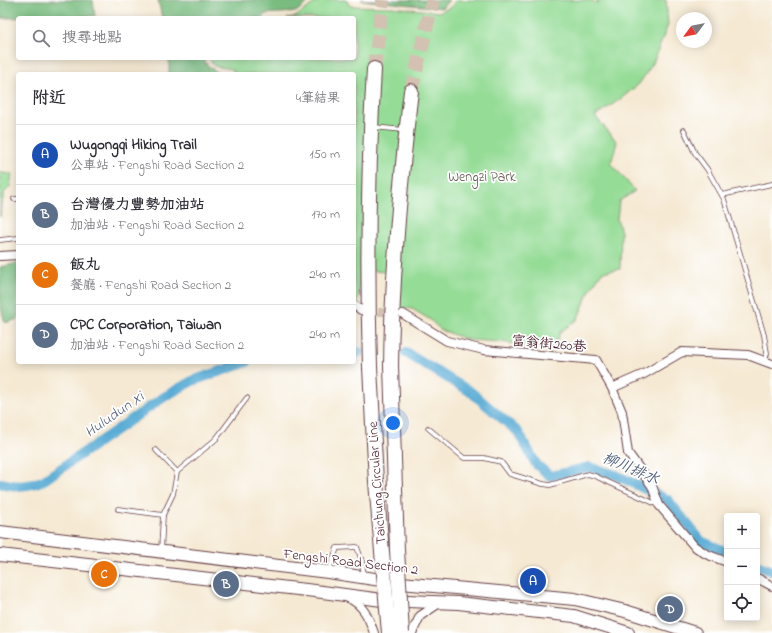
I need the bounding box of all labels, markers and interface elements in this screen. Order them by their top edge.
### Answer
north arrow [676,12,712,48]
search box [16,16,356,60]
icon: search [30,27,52,49]
text: 搜尋地點 [62,27,122,49]
text: 附近 [32,86,66,111]
text: 4筆結果 [296,89,340,108]
text: Wugongqi Hiking Trail [70,134,197,156]
text: A [41,145,49,164]
text: 150 m [309,145,340,164]
text: 公車站 · Fengshi Road Section 2 [70,156,244,175]
park label: Wengzi Park [448,167,517,189]
text: 台灣優力豐勢加油站 [70,194,205,216]
text: B [41,205,49,224]
text: 170 m [312,205,340,224]
text: 加油站 · Fengshi Road Section 2 [70,216,244,235]
text: 飯丸 [70,254,100,276]
text: C [41,265,49,284]
text: 240 m [309,265,340,284]
text: 餐廳 · Fengshi Road Section 2 [70,276,231,295]
text: CPC Corporation, Taiwan [70,314,221,336]
text: D [40,325,50,344]
text: 240 m [309,325,340,344]
street label: 富翁街260巷 [511,331,588,358]
text: 加油站 · Fengshi Road Section 2 [70,336,244,355]
water label: Huludun Xi [81,386,150,443]
your location [383,413,403,433]
street label: Taichung Circular Line [363,420,393,545]
water label: 柳川排水 [599,447,663,491]
map controls [724,513,760,621]
button: + [724,513,760,549]
street label: Fengshi Road Section 2 [281,544,419,582]
button: − [724,549,760,585]
pin: C [91,559,117,589]
pin: A [520,566,546,596]
pin: B [213,569,239,599]
button: locate [724,585,760,621]
pin: D [657,594,683,624]

